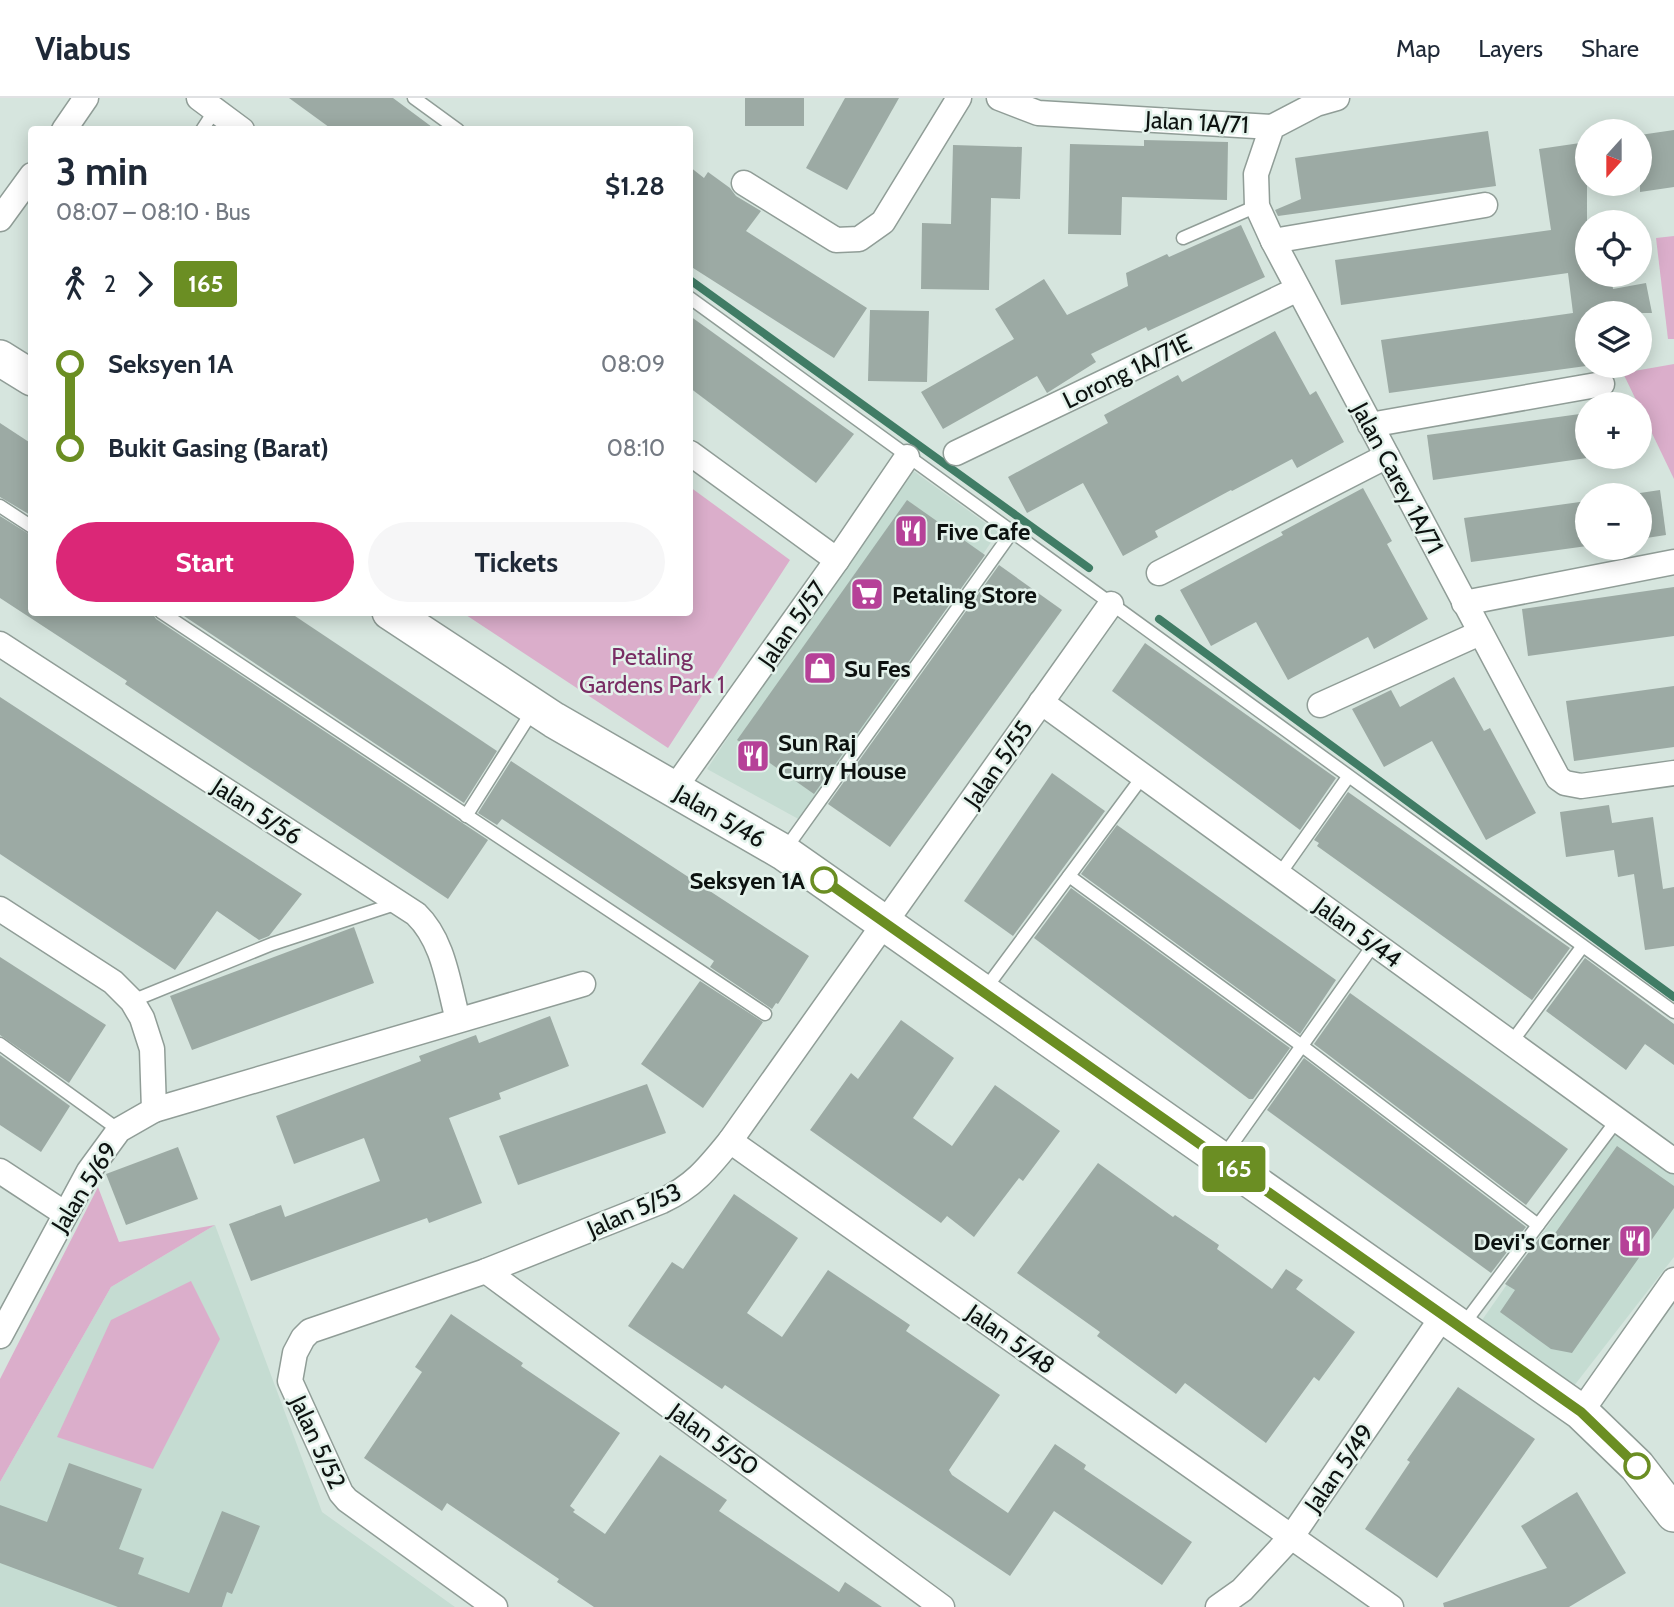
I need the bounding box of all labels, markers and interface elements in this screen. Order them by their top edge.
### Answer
text: Viabus [35,28,131,68]
text: Map [1396,34,1440,63]
text: Layers [1478,34,1543,63]
text: Share [1581,34,1639,63]
street label: Jalan 1A/71 [1143,105,1250,139]
north arrow [1575,119,1652,196]
map controls [1575,119,1652,560]
text: 3 min [56,148,148,195]
text: $1.28 [605,170,665,202]
text: 08:07 – 08:10 · Bus [56,198,250,226]
button: locate [1575,210,1652,287]
icon: walk [56,265,94,303]
icon: forward [126,265,164,303]
text: 165 [188,269,223,298]
text: 2 [104,270,116,298]
button: layers [1575,301,1652,378]
street label: Lorong 1A/71E [1058,327,1196,415]
text: Seksyen 1A [108,348,233,380]
text: 08:09 [601,350,665,378]
button: + [1575,392,1652,469]
street label: Jalan Carey 1A/71 [1346,397,1450,558]
text: Bukit Gasing (Barat) [108,432,329,464]
text: 08:10 [607,434,665,462]
button: − [1575,483,1652,560]
restaurant icon: Five Cafe [892,512,930,550]
place label: Five Cafe [936,517,1030,546]
button: Start [56,522,354,602]
button: Tickets [368,522,665,602]
street label: Jalan 5/57 [751,575,832,674]
supermarket icon: Petaling Store [848,575,886,613]
place label: Petaling Store [892,580,1037,609]
park label: Petaling Gardens Park 1 [579,642,725,699]
shop icon: Su Fes [801,649,839,687]
place label: Su Fes [844,654,911,683]
street label: Jalan 5/55 [957,715,1039,814]
place label: Sun Raj Curry House [778,728,906,785]
restaurant icon: Sun Raj Curry House [734,737,772,775]
street label: Jalan 5/56 [206,771,307,851]
street label: Jalan 5/46 [668,778,771,854]
place label: Seksyen 1A [689,866,805,895]
marker: Seksyen 1A [811,867,837,893]
street label: Jalan 5/44 [1308,890,1407,973]
street label: Jalan 5/69 [44,1137,123,1238]
line badge: 165 [1194,1146,1274,1192]
text: 165 [1216,1154,1252,1183]
street label: Jalan 5/53 [581,1176,686,1244]
restaurant icon: Devi's Corner [1616,1222,1654,1260]
place label: Devi's Corner [1473,1227,1610,1256]
street label: Jalan 5/48 [960,1297,1061,1380]
street label: Jalan 5/52 [283,1390,352,1493]
street label: Jalan 5/50 [663,1396,765,1481]
street label: Jalan 5/49 [1298,1418,1380,1518]
unlabelled marker [1624,1453,1650,1479]

